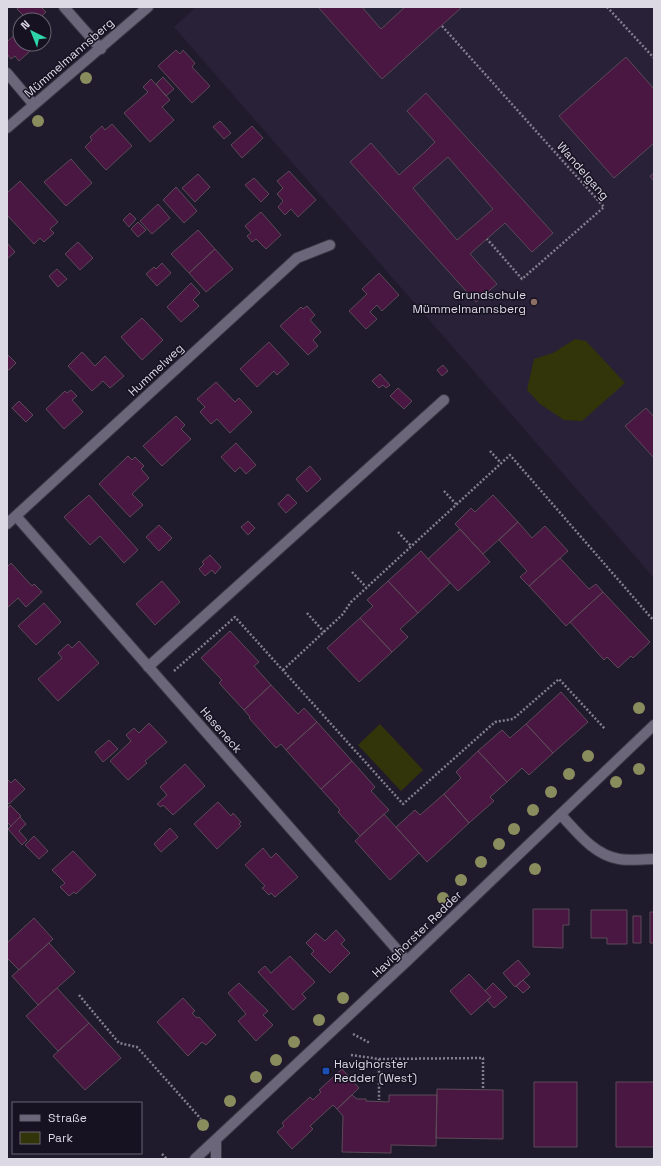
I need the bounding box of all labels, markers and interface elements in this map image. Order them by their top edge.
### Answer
north arrow [12,12,52,52]
street label: Mümmelmannsberg [21,15,117,101]
text: N [18,17,33,32]
street label: Wandelgang [553,139,613,203]
place label: Grundschule Mümmelmannsberg [412,287,526,317]
marker: Grundschule Mümmelmannsberg [529,297,539,307]
street label: Hummelweg [125,340,187,400]
street label: Haseneck [197,704,246,757]
street label: Havighorster Redder [369,887,466,981]
place label: Havighorster Redder (West) [334,1056,417,1086]
marker: Havighorster Redder (West) [321,1066,331,1076]
legend [12,1102,142,1154]
text: Straße [48,1110,87,1126]
text: Park [48,1130,73,1146]

